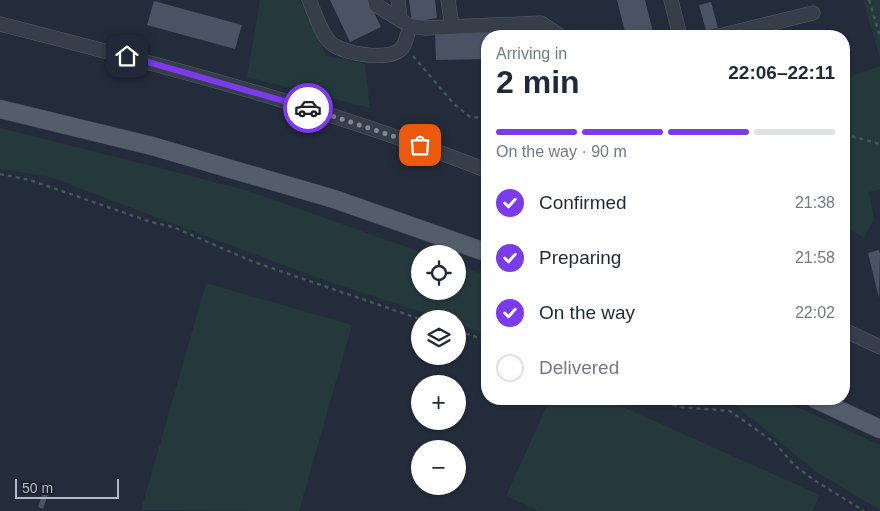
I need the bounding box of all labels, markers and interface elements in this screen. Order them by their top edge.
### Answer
pin [106,35,148,77]
icon: home [113,42,141,70]
text: Arriving in [496,45,567,62]
text: 22:06–22:11 [728,62,835,83]
text: 2 min [496,64,580,100]
courier [283,83,333,133]
icon: car [294,94,322,122]
pin [399,124,441,166]
icon: bag [406,131,434,159]
text: On the way · 90 m [496,143,627,160]
icon: check [496,189,524,217]
text: Confirmed [539,192,627,213]
text: 21:38 [795,194,835,211]
icon: check [496,244,524,272]
map controls [411,245,466,495]
button: locate [411,245,466,300]
text: Preparing [539,247,621,268]
text: 21:58 [795,249,835,266]
icon: check [496,299,524,327]
text: On the way [539,302,635,323]
text: 22:02 [795,304,835,321]
button: layers [411,310,466,365]
text: Delivered [539,357,619,378]
button: + [411,375,466,430]
button: − [411,440,466,495]
scale bar [15,476,119,499]
text: 50 m [22,480,53,496]

